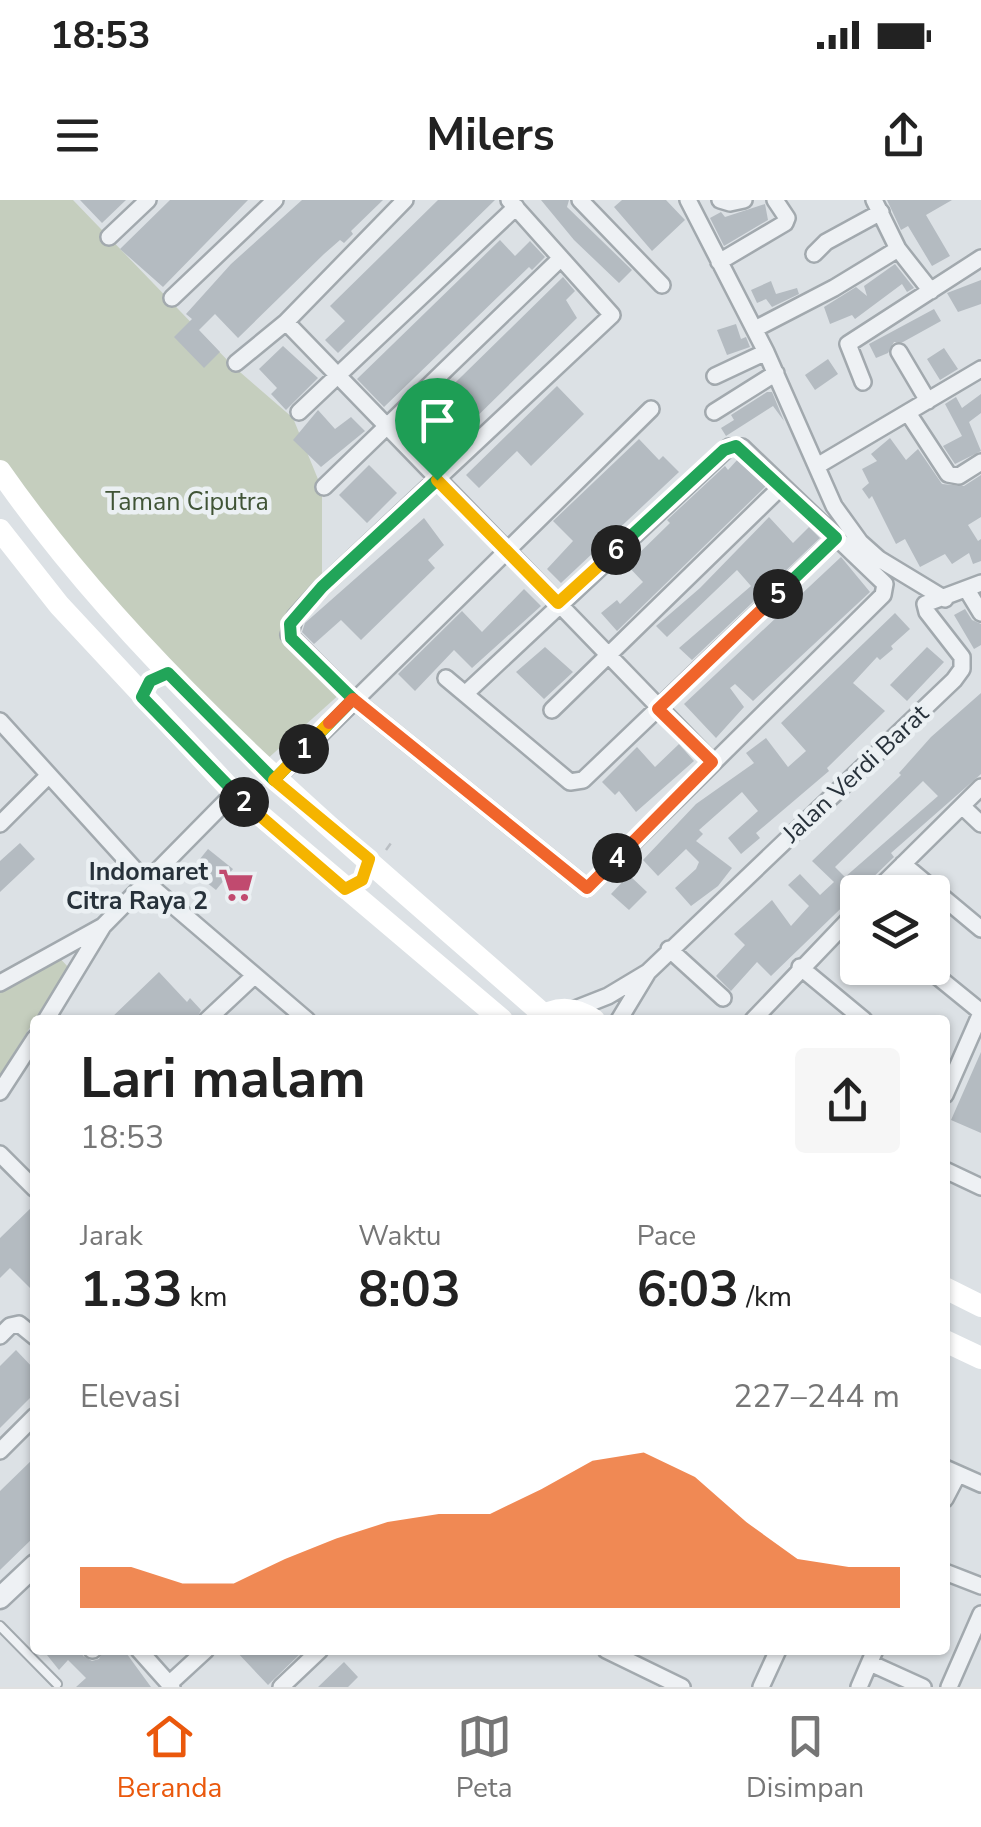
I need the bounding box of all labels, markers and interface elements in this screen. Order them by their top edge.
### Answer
text: 18:53 [50,10,151,61]
text: Milers [426,105,555,166]
icon: menu [50,108,105,163]
icon: share [876,108,931,163]
pin [395,378,480,481]
icon: arrive [410,393,465,448]
park label: Taman Ciputra [105,485,269,519]
pin: 6 [591,525,641,575]
text: 6 [608,531,624,569]
pin: 5 [753,569,803,619]
text: 5 [770,575,786,613]
street label: Jalan Verdi Barat [775,697,936,851]
pin: 1 [279,724,329,774]
text: 1 [296,730,312,768]
pin: 2 [219,777,269,827]
text: 2 [236,783,252,821]
pin: 4 [592,833,642,883]
text: 4 [609,839,625,877]
place label: Indomaret Citra Raya 2 [66,855,208,918]
supermarket icon: Indomaret Citra Raya 2 [217,866,255,904]
map controls [840,875,950,985]
button: layers [840,875,950,985]
text: Lari malam [80,1041,366,1116]
button: share [795,1048,900,1153]
text: 18:53 [80,1116,164,1159]
text: Jarak [80,1217,143,1255]
text: Waktu [358,1217,442,1255]
text: Pace [637,1217,696,1255]
text: 1.33 [80,1255,182,1324]
text: 8:03 [358,1255,461,1324]
text: 6:03 [637,1255,739,1324]
text: km [182,1278,228,1316]
text: /km [739,1278,792,1316]
text: Elevasi [80,1375,181,1418]
text: 227–244 m [733,1375,900,1418]
tab: Beranda [117,1709,222,1807]
tab: Peta [456,1709,512,1807]
tab: Disimpan [746,1709,864,1807]

